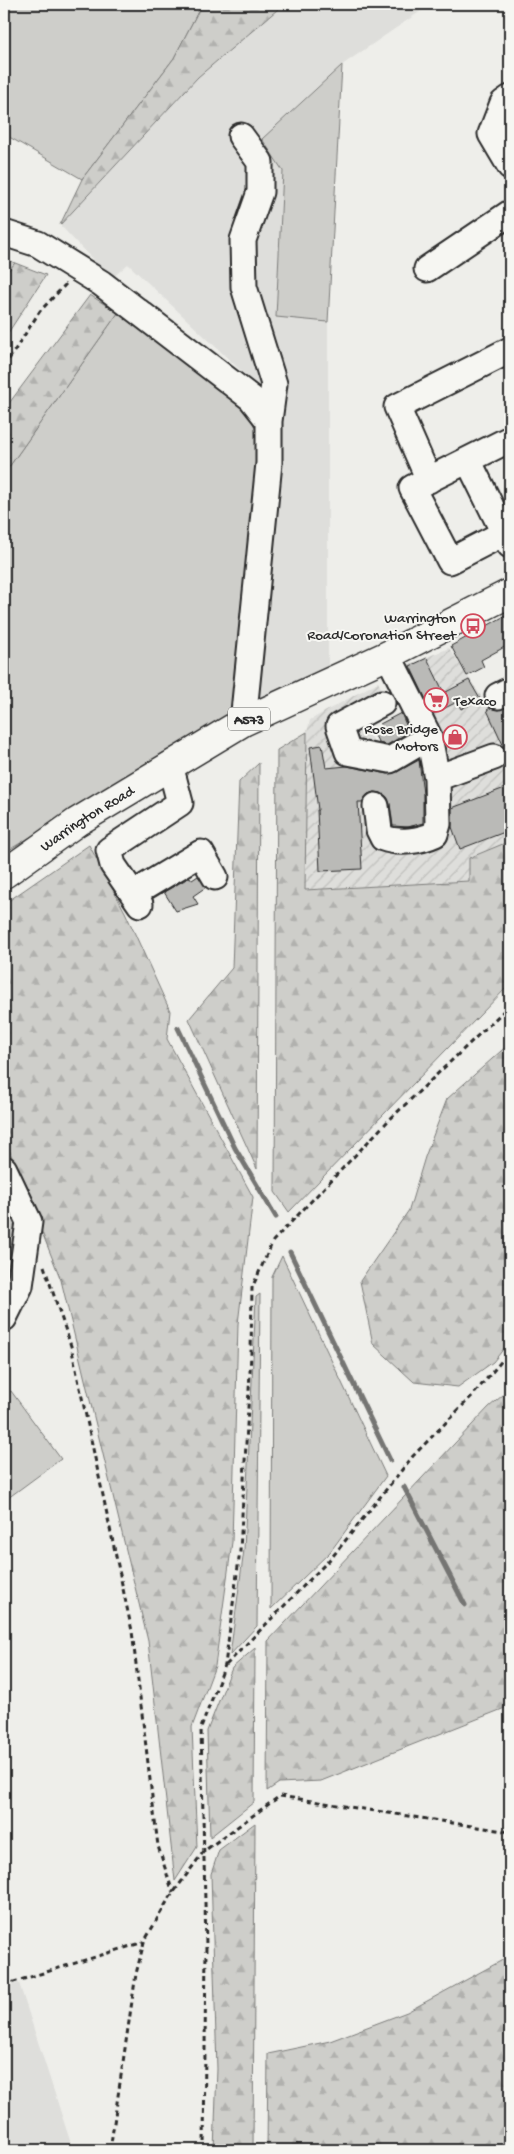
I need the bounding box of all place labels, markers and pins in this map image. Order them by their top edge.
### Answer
place label: Warrington Road/Coronation Street [307,610,458,645]
bus stop icon: Warrington Road/Coronation Street [460,613,486,639]
supermarket icon: Texaco [423,687,449,713]
place label: Texaco [453,693,497,711]
place label: Rose Bridge Motors [364,721,438,756]
shop icon: Rose Bridge Motors [442,724,468,750]

